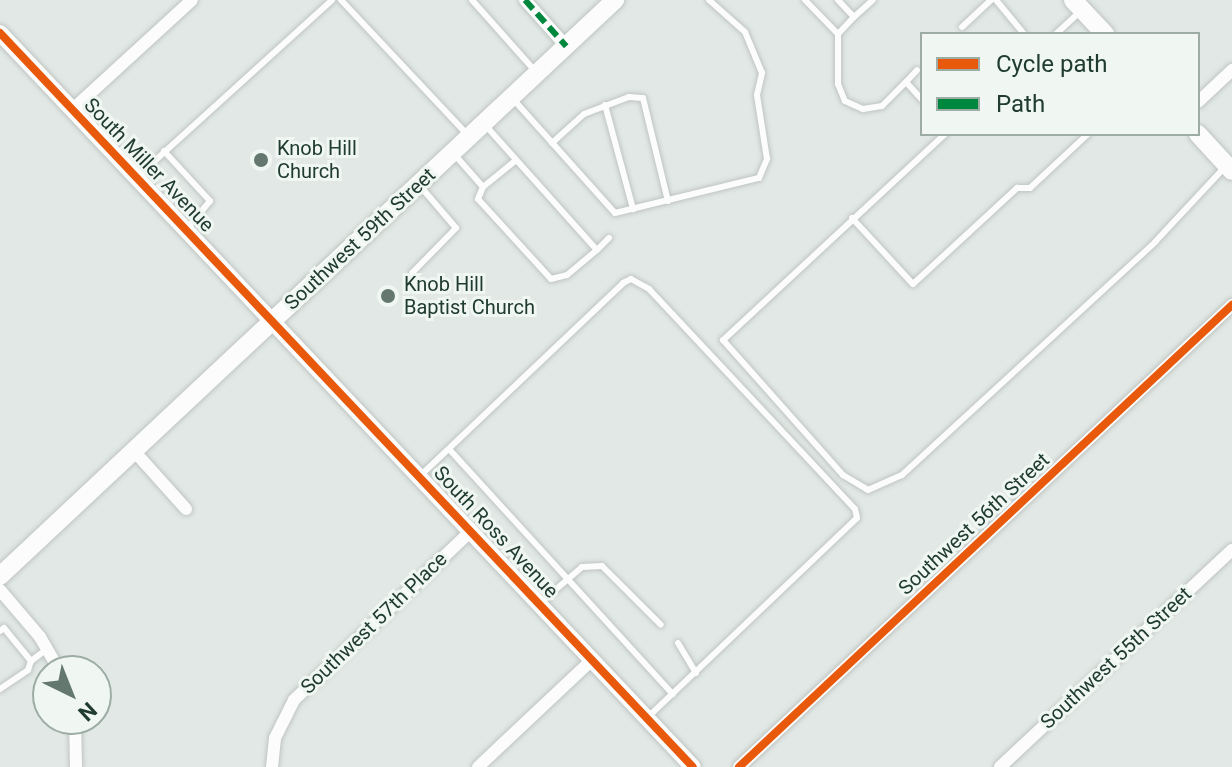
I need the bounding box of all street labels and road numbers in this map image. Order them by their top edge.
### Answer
street label: South Miller Avenue [79,93,219,237]
street label: Southwest 59th Street [280,163,440,315]
street label: Southwest 56th Street [894,448,1054,600]
street label: South Ross Avenue [429,461,563,603]
street label: Southwest 57th Place [296,547,452,699]
street label: Southwest 55th Street [1036,582,1196,734]

